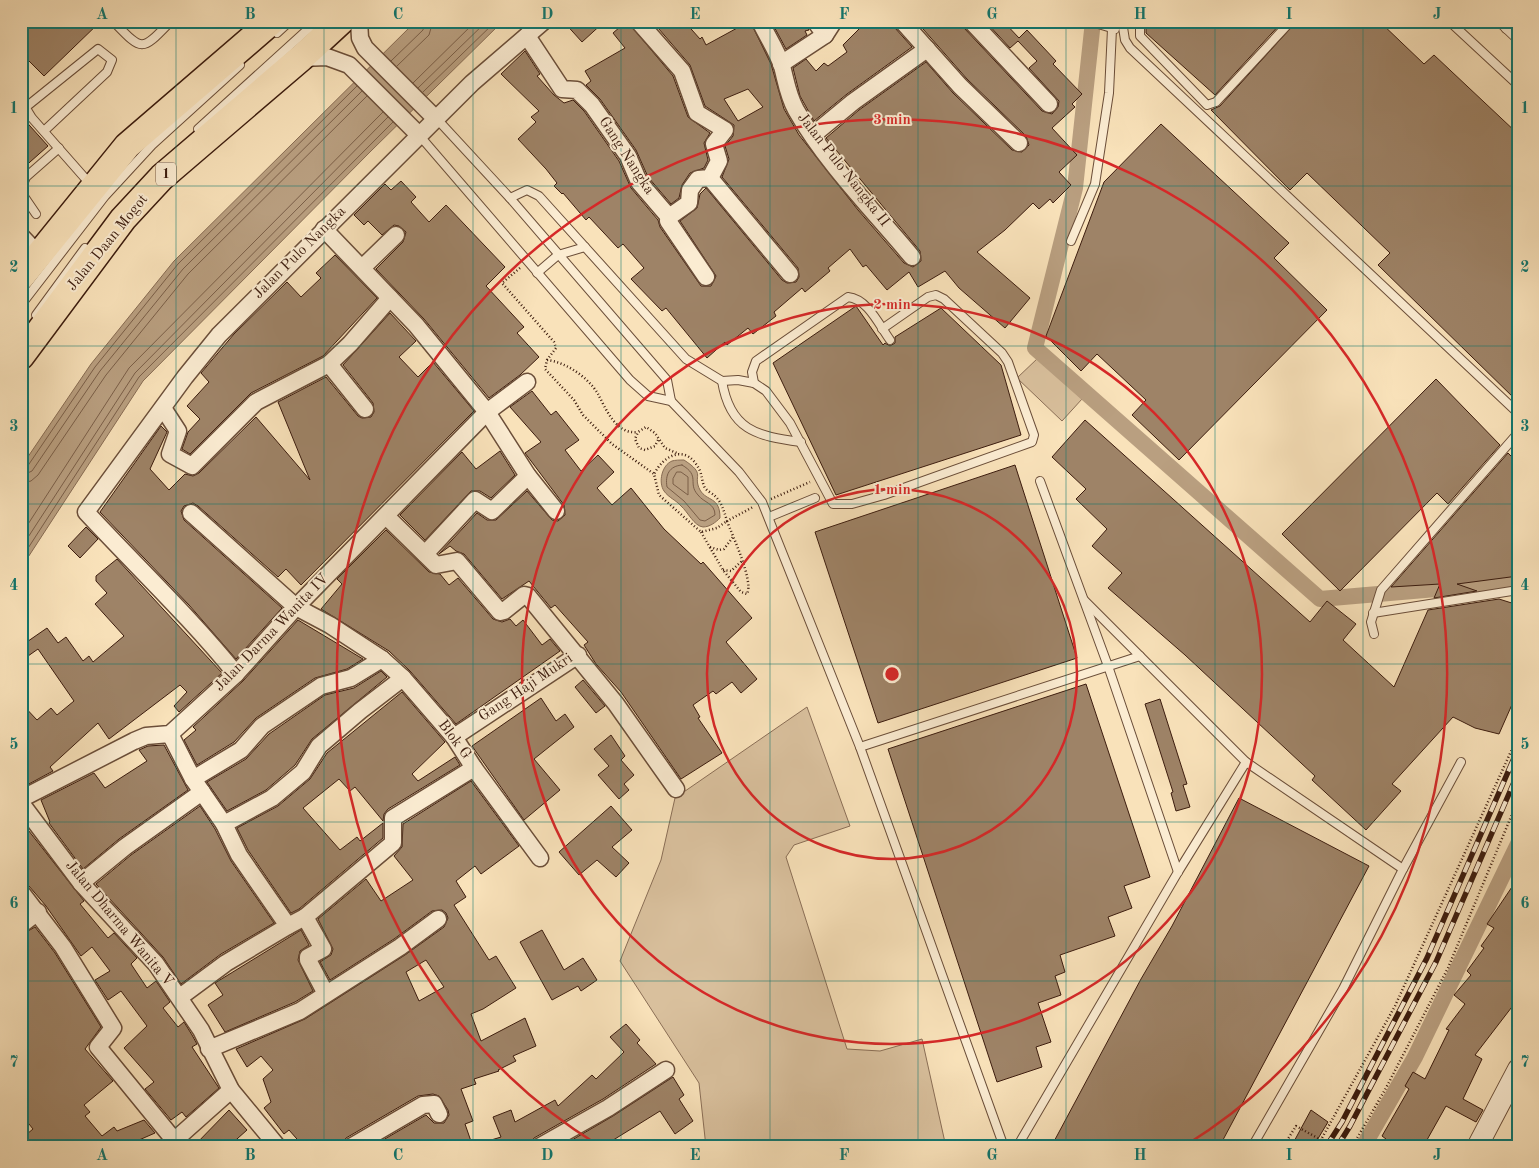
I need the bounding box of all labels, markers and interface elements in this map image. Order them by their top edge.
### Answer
text: A [96,7,108,23]
text: B [244,7,256,23]
text: C [393,7,403,23]
text: D [541,7,553,23]
text: E [689,7,701,23]
text: F [839,7,850,23]
text: G [986,7,998,23]
text: H [1133,7,1147,23]
text: I [1285,7,1293,23]
text: J [1433,7,1442,23]
text: 1 [9,101,19,117]
text: 1 [1520,101,1530,117]
street label: Jalan Pulo Nangka II [794,110,892,230]
text: 3 min [873,113,911,128]
street label: Gang Nangka [595,115,657,198]
road number: 1 [156,162,176,185]
street label: Jalan Daan Mogot [65,192,151,294]
street label: Jalan Pulo Nangka [251,204,349,302]
text: 2 [9,260,19,276]
text: 2 [1520,260,1530,276]
text: 2 min [873,298,911,313]
text: 3 [9,419,19,435]
text: 3 [1520,419,1530,435]
text: 1 min [873,483,911,498]
street label: Jalan Darma Wanita IV [212,571,332,695]
text: 4 [9,578,19,594]
text: 4 [1520,578,1530,594]
street label: Gang Haji Mukri [476,651,576,725]
centre of rings [883,665,901,683]
street label: Blok G [435,718,474,762]
text: 5 [9,737,19,753]
text: 5 [1520,737,1530,753]
street label: Jalan Dharma Wanita V [62,858,176,990]
text: 6 [9,896,19,912]
text: 6 [1520,896,1530,912]
text: 7 [9,1055,19,1071]
text: 7 [1520,1055,1530,1071]
text: A [96,1148,108,1164]
text: B [244,1148,256,1164]
text: C [393,1148,403,1164]
text: D [541,1148,553,1164]
text: E [689,1148,701,1164]
text: F [839,1148,850,1164]
text: G [986,1148,998,1164]
text: H [1133,1148,1147,1164]
text: I [1285,1148,1293,1164]
text: J [1433,1148,1442,1164]

